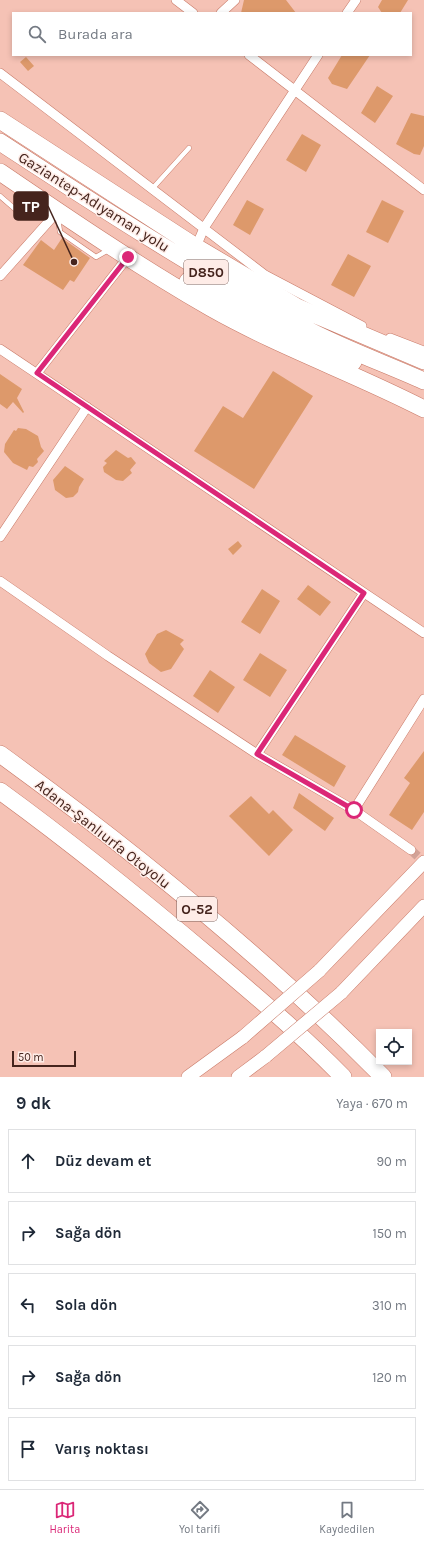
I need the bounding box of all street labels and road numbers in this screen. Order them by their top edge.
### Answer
street label: Gaziantep-Adıyaman yolu [15,148,173,256]
road number: D850 [184,260,228,284]
street label: Adana-Şanlıurfa Otoyolu [32,776,174,892]
road number: O-52 [177,897,217,921]

